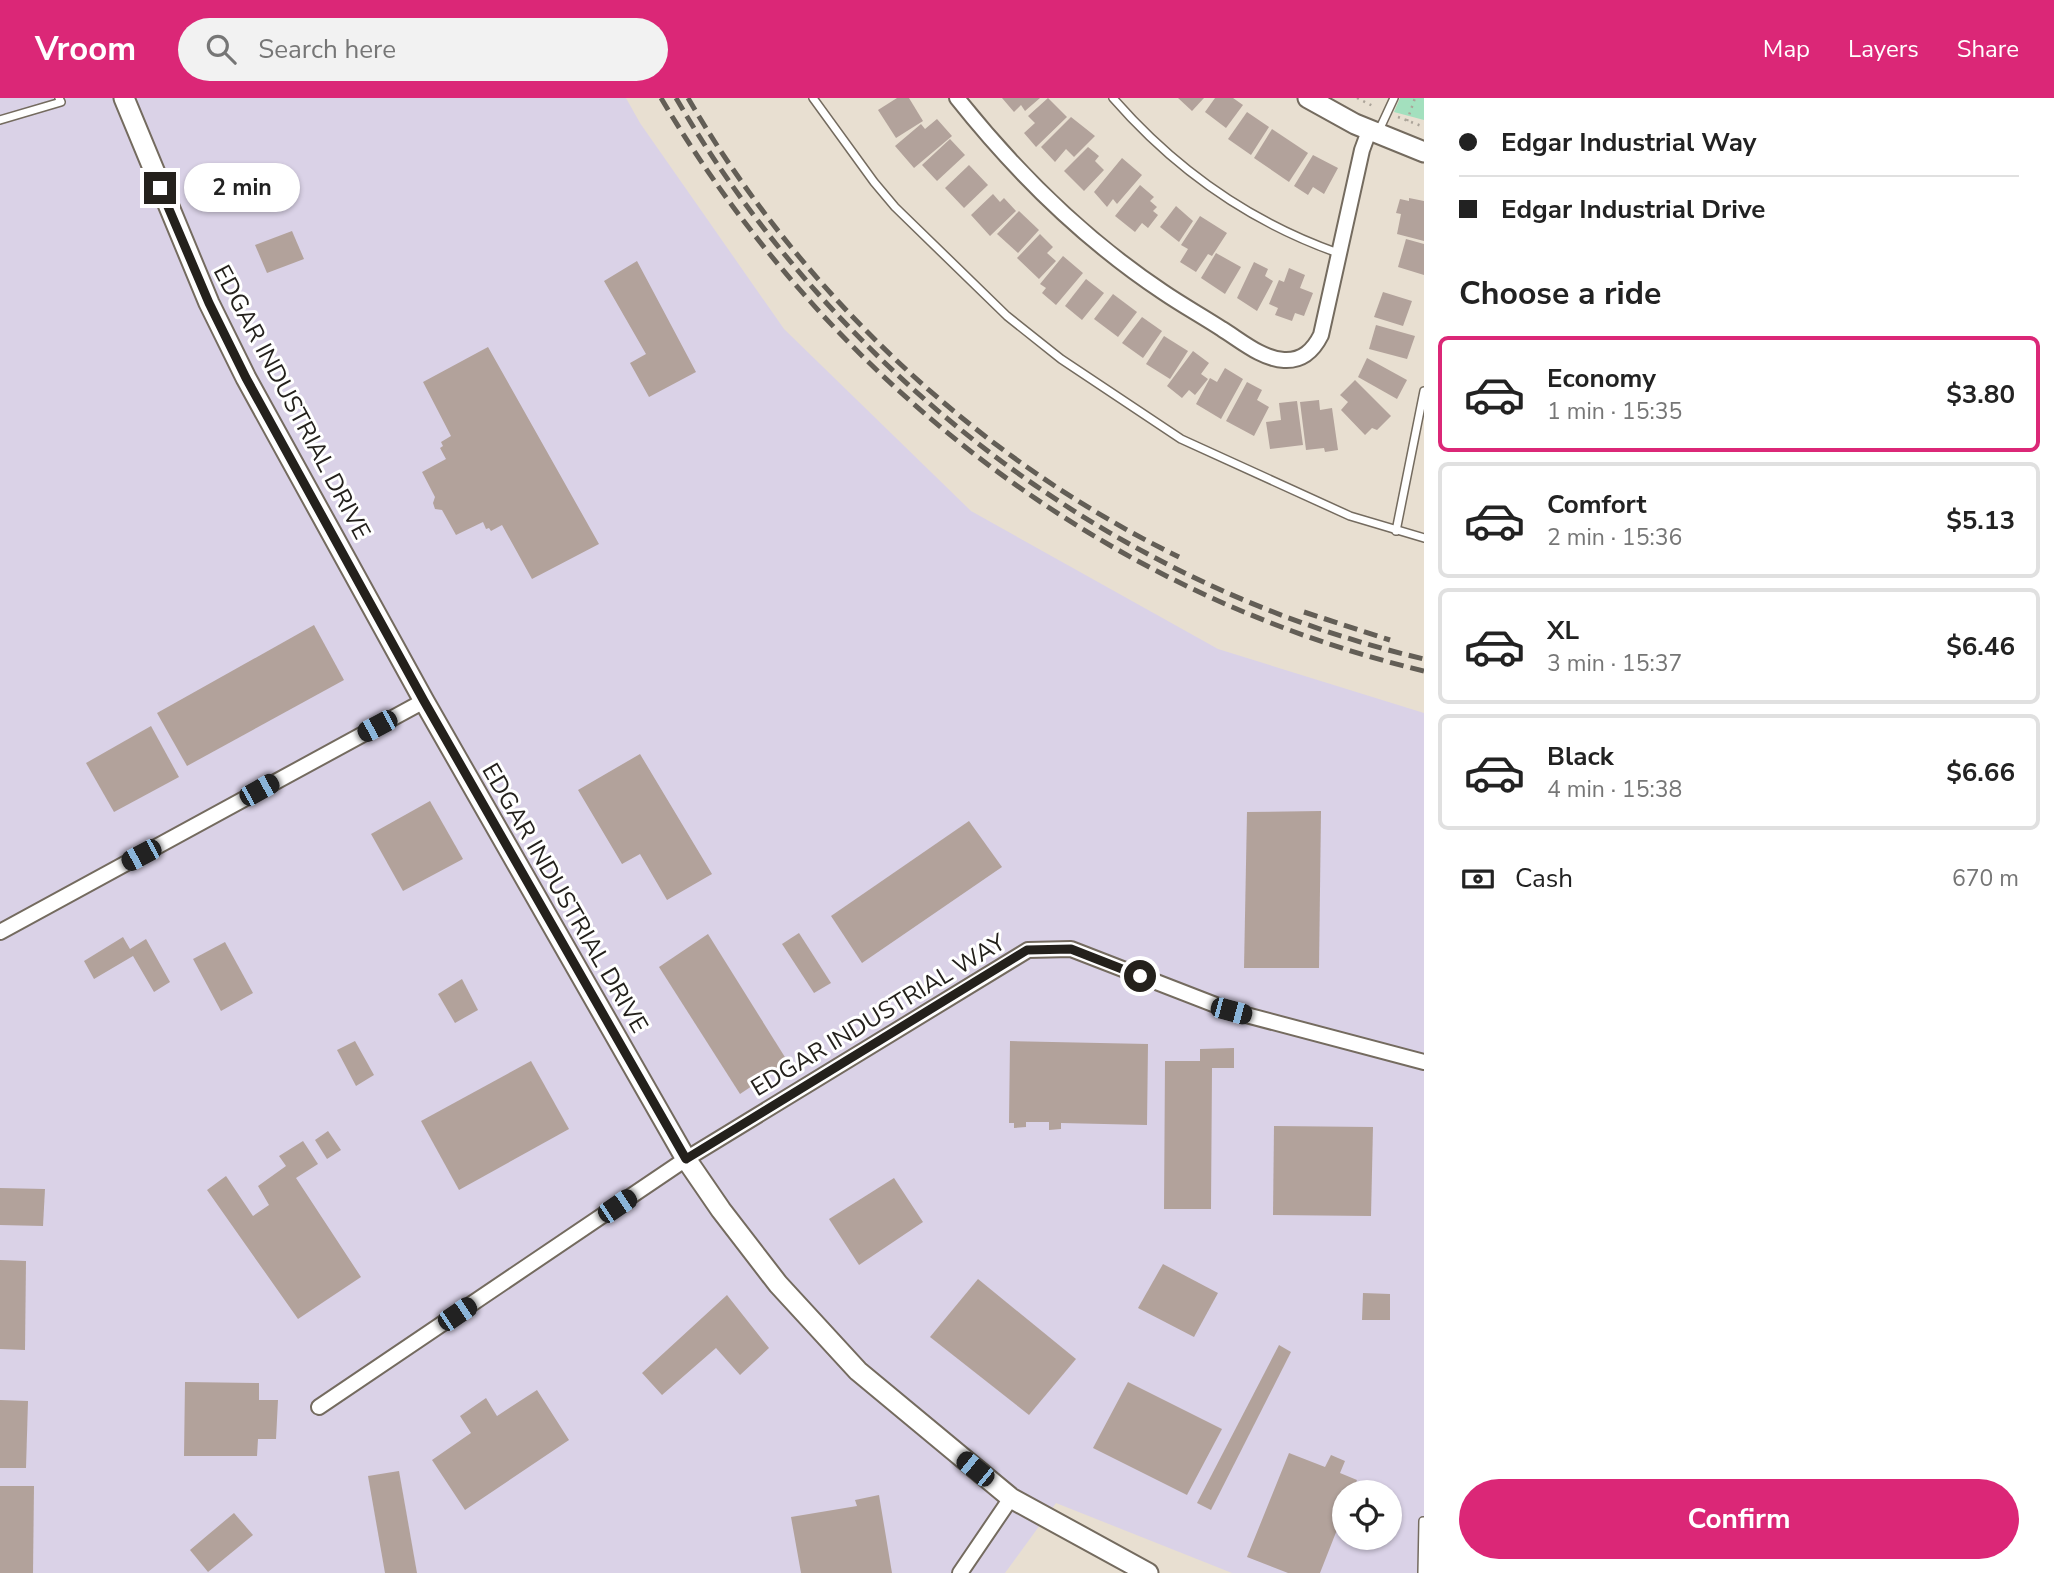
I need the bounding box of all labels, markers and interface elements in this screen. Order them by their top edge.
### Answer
search box [178,18,668,81]
text: Vroom [35,27,136,72]
icon: search [202,30,240,68]
text: Search here [258,32,396,67]
text: Map [1763,33,1810,65]
text: Layers [1848,33,1919,65]
text: Share [1957,33,2019,65]
text: Edgar Industrial Way [1501,125,1756,160]
callout: 2 min [184,164,300,212]
route end [144,172,176,204]
text: 2 min [212,172,272,203]
text: Edgar Industrial Drive [1501,192,1765,227]
street label: EDGAR INDUSTRIAL DRIVE [206,259,378,545]
text: Choose a ride [1459,272,1661,315]
text: Economy [1547,361,1656,396]
icon: car [1463,363,1526,426]
text: $3.80 [1946,377,2015,412]
text: 1 min · 15:35 [1547,396,1682,427]
text: Comfort [1547,487,1647,522]
icon: car [1463,489,1526,552]
text: $5.13 [1946,503,2015,538]
text: 2 min · 15:36 [1547,522,1682,553]
text: XL [1547,613,1579,648]
icon: car [1463,615,1526,678]
text: $6.46 [1946,629,2015,664]
text: 3 min · 15:37 [1547,648,1682,679]
car [354,707,401,745]
text: Black [1547,739,1614,774]
icon: car [1463,741,1526,804]
text: $6.66 [1946,755,2015,790]
street label: EDGAR INDUSTRIAL DRIVE [475,757,655,1039]
car [236,771,283,809]
text: 4 min · 15:38 [1547,774,1682,805]
car [118,836,165,874]
icon: cash [1459,860,1497,898]
text: Cash [1515,861,1573,896]
text: 670 m [1952,863,2019,894]
street label: EDGAR INDUSTRIAL WAY [745,926,1012,1104]
route start [1124,960,1156,992]
car [1208,995,1255,1027]
car [594,1186,641,1226]
car [434,1294,481,1334]
car [953,1448,998,1490]
button: Confirm [1459,1479,2019,1559]
map controls [1332,1480,1402,1550]
button: locate [1332,1480,1402,1550]

